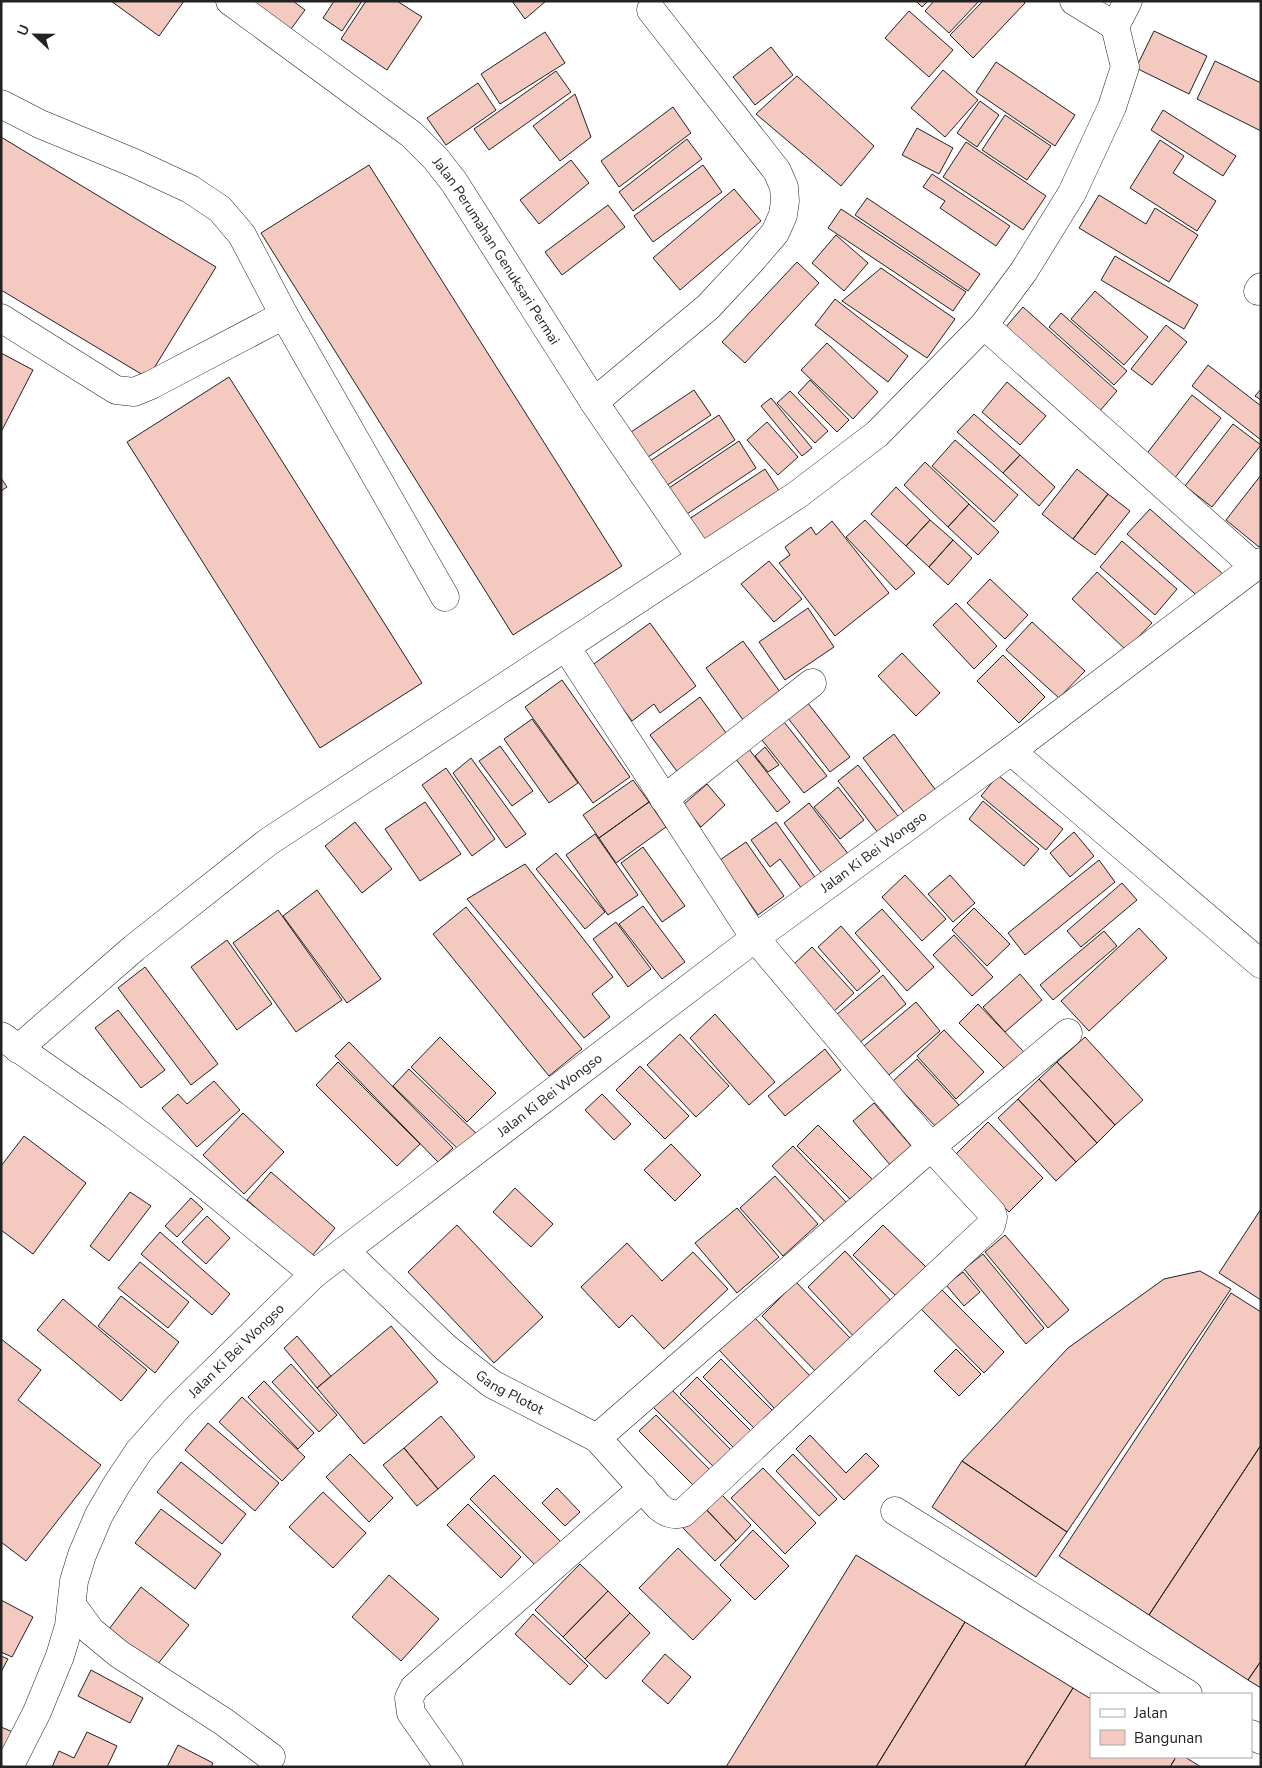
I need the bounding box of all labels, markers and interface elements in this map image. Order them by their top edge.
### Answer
north arrow [10,10,60,60]
text: U [13,22,34,39]
street label: Jalan Perumahan Genuksari Permai [428,152,565,348]
street label: Jalan Ki Bei Wongso [815,806,931,897]
street label: Jalan Ki Bei Wongso [492,1048,606,1141]
street label: Jalan Ki Bei Wongso [183,1299,288,1402]
street label: Gang Plotot [472,1365,547,1419]
legend [1090,1693,1252,1758]
text: Jalan [1133,1703,1168,1723]
text: Bangunan [1134,1728,1203,1748]

